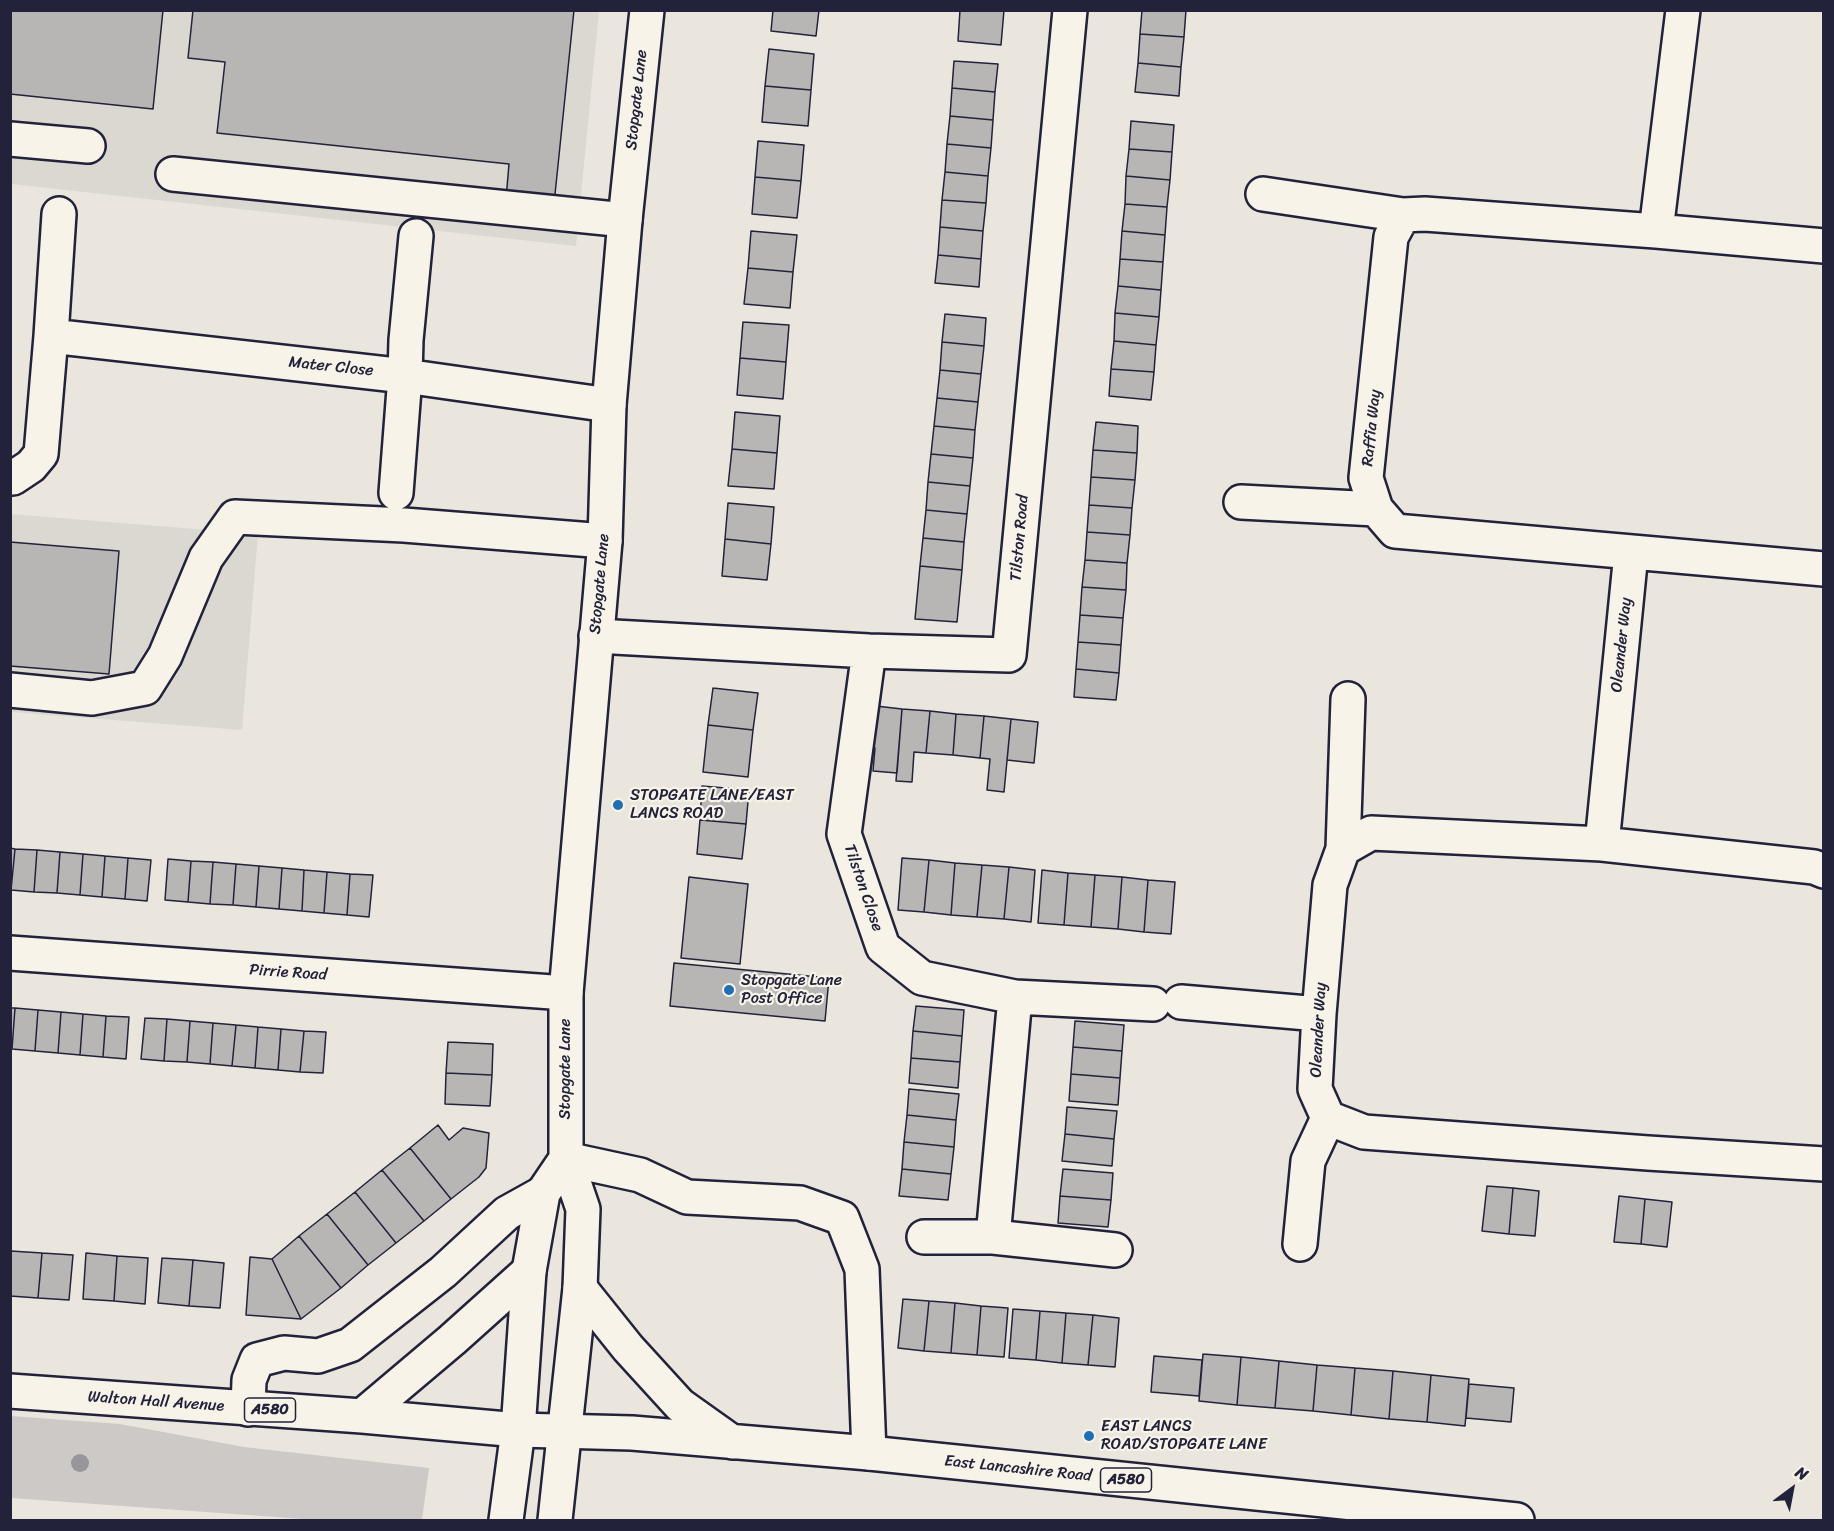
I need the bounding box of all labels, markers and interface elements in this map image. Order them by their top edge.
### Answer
street label: Stopgate Lane [622,49,652,151]
street label: Mater Close [288,353,374,381]
street label: Raffia Way [1358,389,1386,467]
street label: Tilston Road [1007,494,1033,582]
street label: Stopgate Lane [586,533,614,635]
street label: Oleander Way [1607,597,1637,693]
place label: STOPGATE LANE/EAST LANCS ROAD [630,786,794,824]
marker: STOPGATE LANE/EAST LANCS ROAD [611,798,625,812]
street label: Tilston Close [839,842,887,934]
street label: Pirrie Road [249,961,327,985]
place label: Stopgate Lane Post Office [741,971,842,1009]
street label: Oleander Way [1307,982,1331,1078]
marker: Stopgate Lane Post Office [722,983,736,997]
street label: Stopgate Lane [556,1019,576,1119]
street label: Walton Hall Avenue [87,1388,225,1416]
road number: A580 [244,1398,296,1422]
place label: EAST LANCS ROAD/STOPGATE LANE [1101,1417,1267,1455]
marker: EAST LANCS ROAD/STOPGATE LANE [1082,1429,1096,1443]
street label: East Lancashire Road [943,1452,1093,1486]
text: N [1789,1458,1814,1489]
north arrow [1762,1459,1822,1519]
road number: A580 [1100,1468,1152,1492]

